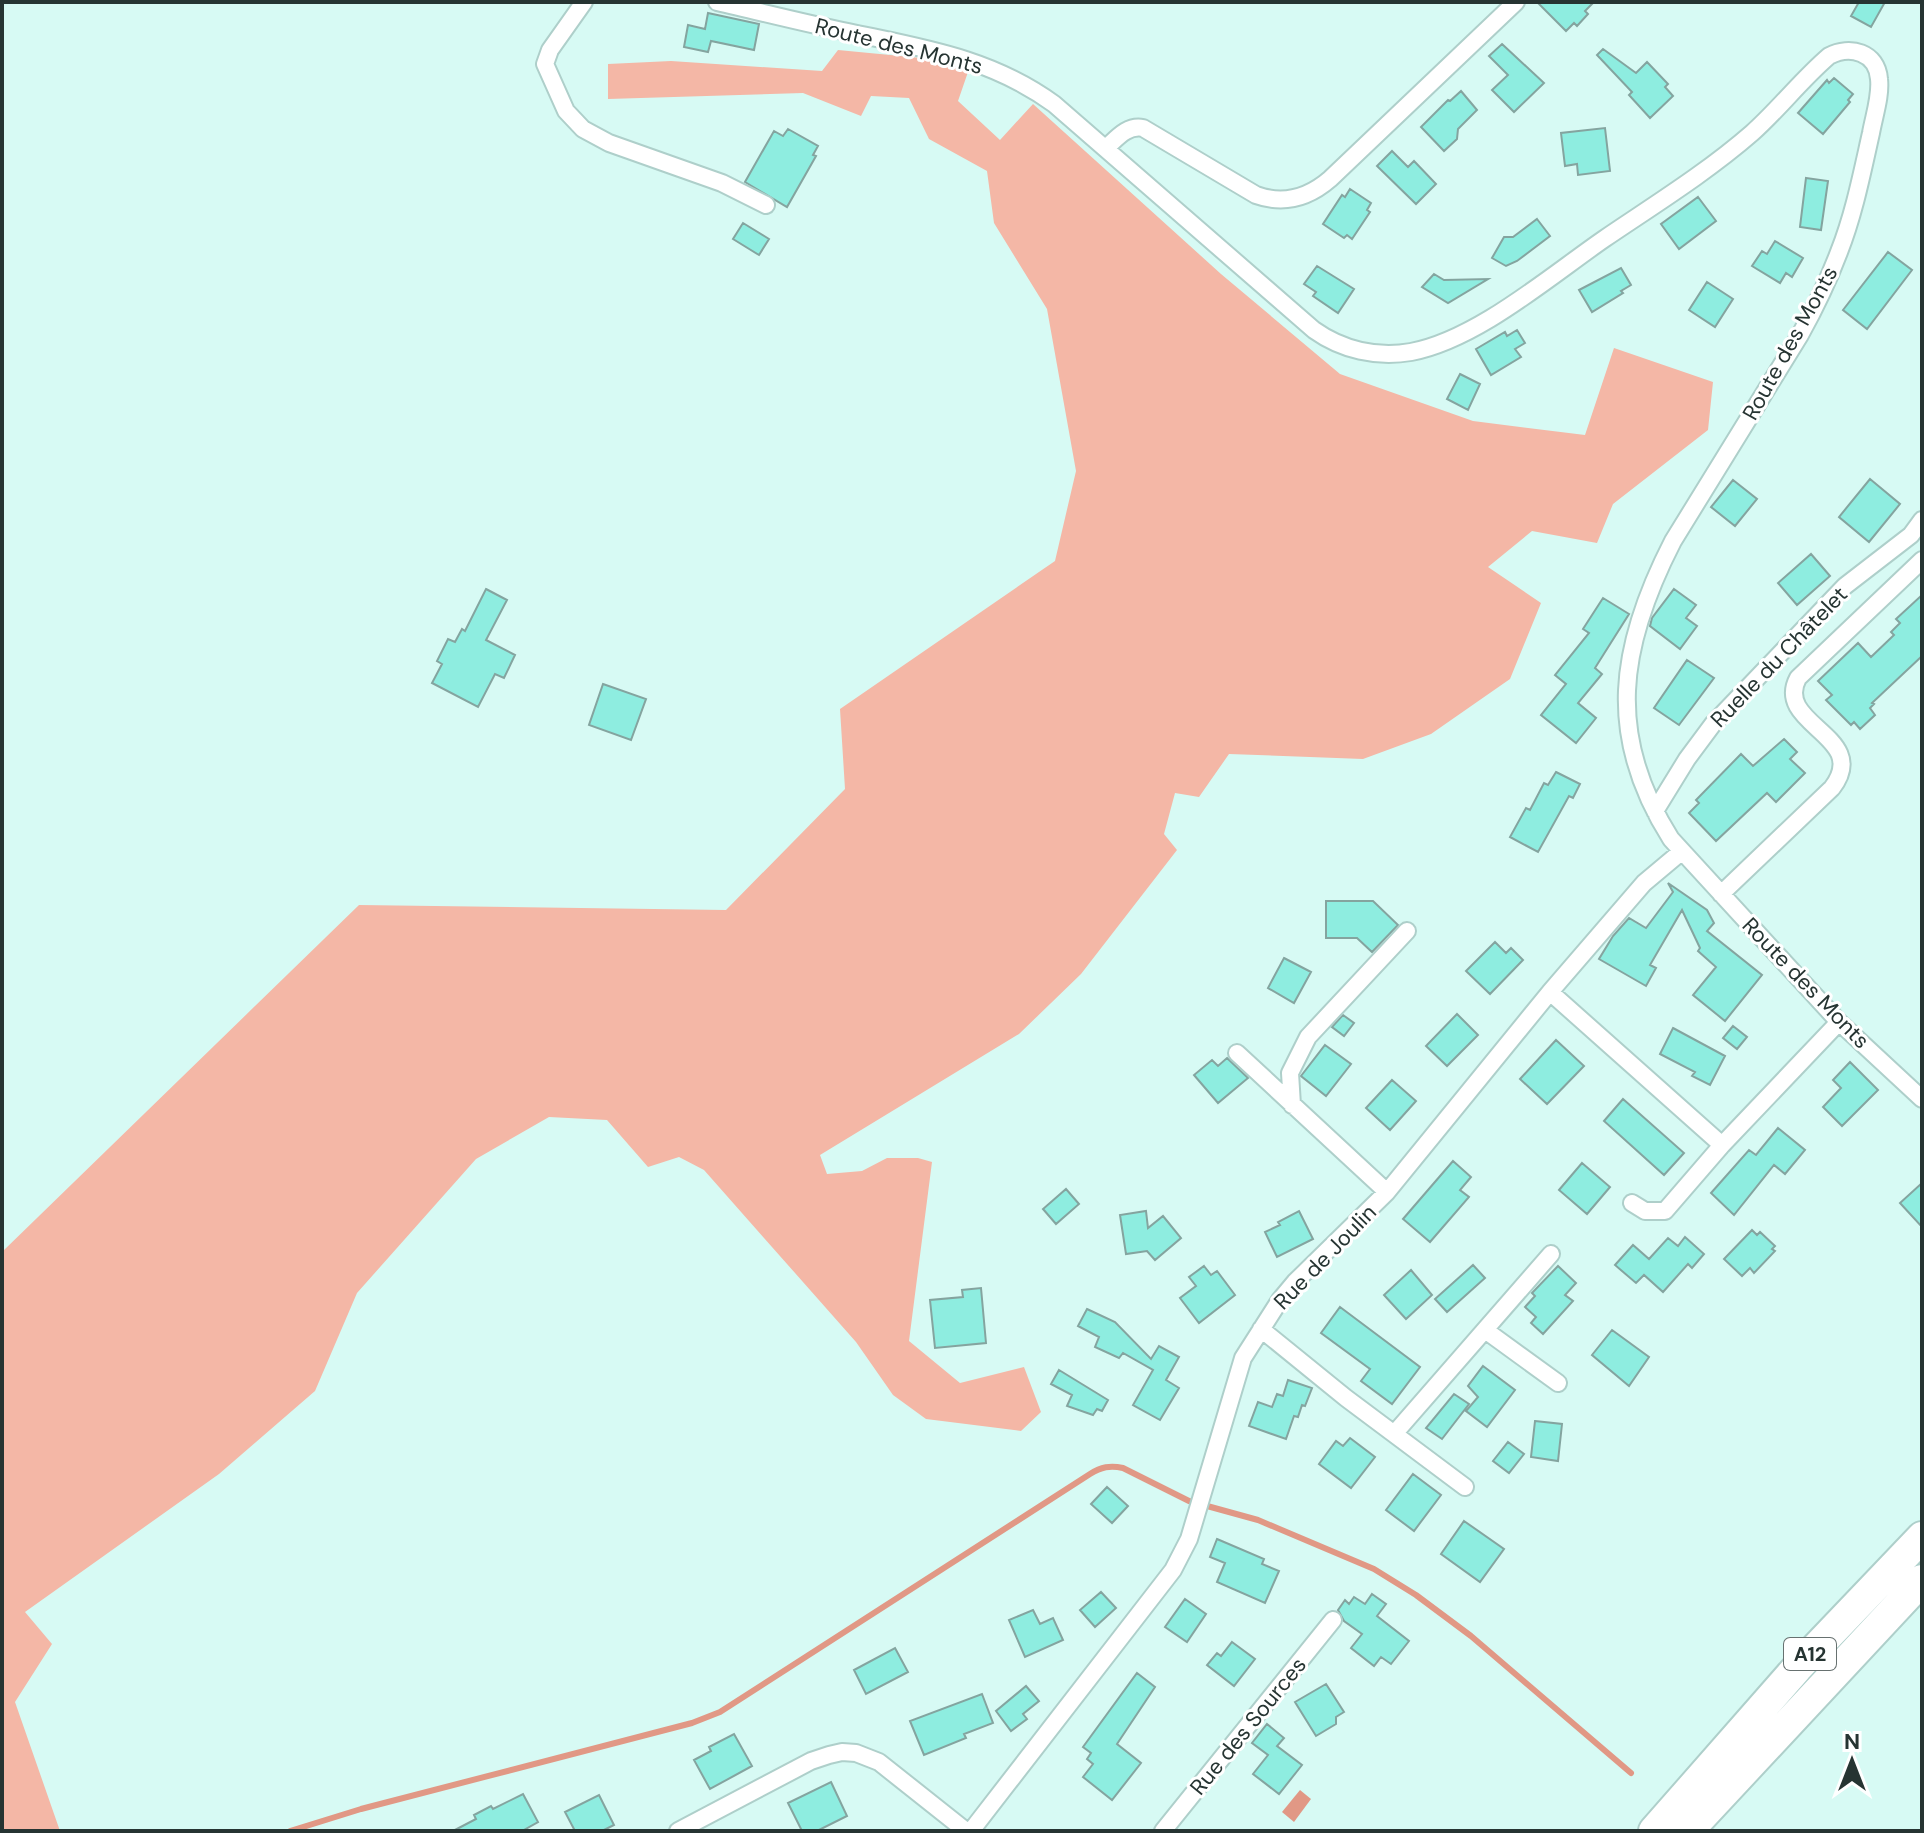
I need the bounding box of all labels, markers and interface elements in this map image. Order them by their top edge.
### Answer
street label: Route des Monts [812,11,986,81]
street label: Route des Monts [1736,261,1844,425]
street label: Ruelle du Châtelet [1704,580,1854,734]
street label: Route des Monts [1736,911,1876,1055]
street label: Rue de Joulin [1267,1198,1383,1316]
road number: A12 [1784,1638,1836,1670]
street label: Rue des Sources [1183,1651,1313,1801]
north arrow [1812,1721,1892,1801]
text: N [1844,1727,1860,1756]

